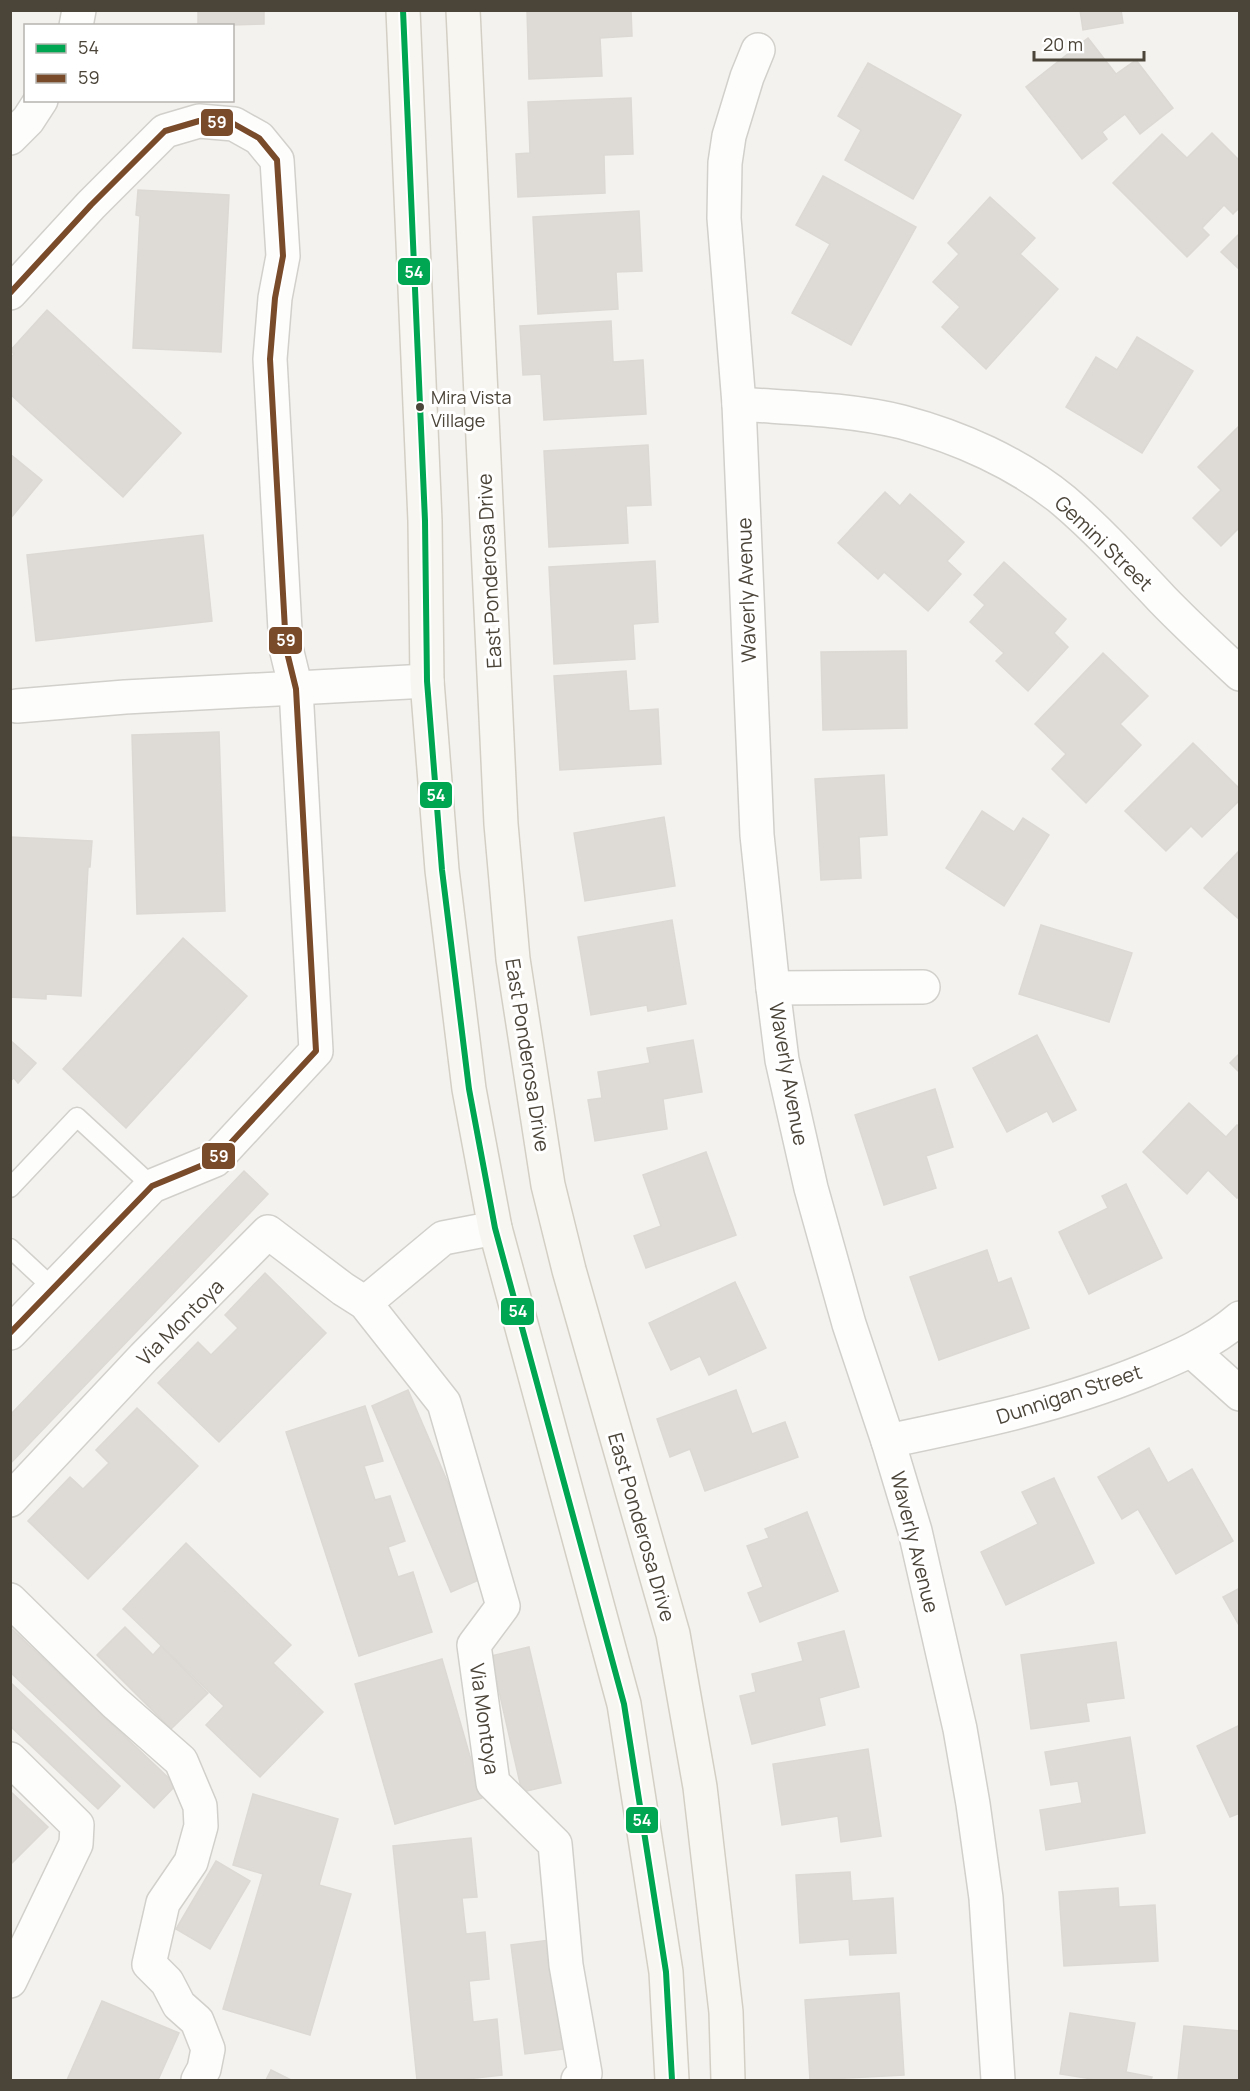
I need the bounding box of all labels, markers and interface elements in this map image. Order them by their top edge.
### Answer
legend [24,24,234,102]
scale bar [1034,24,1144,62]
text: 20 m [1043,32,1083,56]
text: 54 [78,35,99,59]
text: 59 [78,65,100,89]
line badge: 59 [200,108,234,137]
text: 59 [207,111,227,133]
line badge: 54 [397,257,431,286]
text: 54 [404,261,424,283]
place label: Mira Vista Village [431,385,511,432]
marker: Mira Vista Village [414,401,426,413]
street label: East Ponderosa Drive [470,473,508,669]
street label: Gemini Street [1049,489,1159,597]
street label: Waverly Avenue [730,517,762,663]
line badge: 59 [268,626,303,655]
text: 59 [276,629,296,651]
line badge: 54 [419,781,453,809]
text: 54 [426,784,446,806]
street label: East Ponderosa Drive [499,956,557,1154]
street label: Waverly Avenue [763,1000,815,1148]
line badge: 59 [201,1142,236,1170]
text: 59 [209,1145,229,1167]
street label: Via Montoya [131,1273,229,1371]
line badge: 54 [500,1297,535,1326]
text: 54 [508,1300,528,1322]
street label: Dunnigan Street [993,1358,1145,1430]
street label: East Ponderosa Drive [602,1429,682,1625]
street label: Waverly Avenue [884,1468,946,1616]
street label: Via Montoya [464,1662,506,1776]
line badge: 54 [625,1806,659,1834]
text: 54 [632,1809,652,1831]

